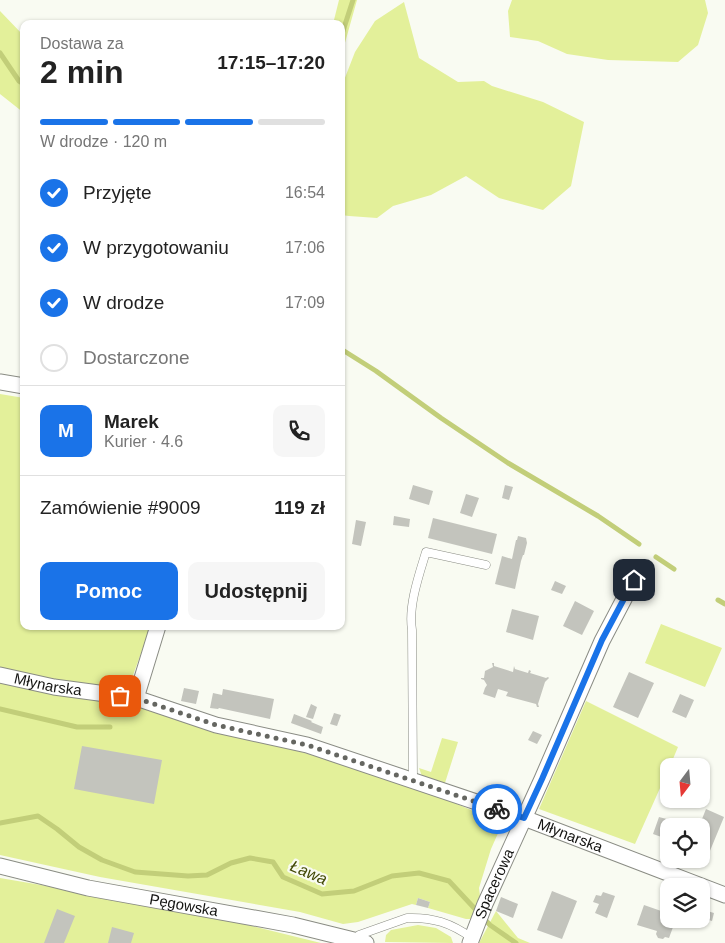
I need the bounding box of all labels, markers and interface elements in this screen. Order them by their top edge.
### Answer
text: Dostawa za [40,35,124,52]
text: 17:15–17:20 [217,52,325,73]
text: 2 min [40,54,124,90]
text: W drodze · 120 m [40,133,167,150]
icon: check [40,179,68,207]
text: Przyjęte [83,182,152,203]
text: 16:54 [285,184,325,201]
icon: check [40,234,68,262]
text: W przygotowaniu [83,237,229,258]
text: 17:06 [285,239,325,256]
icon: check [40,289,68,317]
text: W drodze [83,292,164,313]
text: 17:09 [285,294,325,311]
text: Dostarczone [83,347,190,368]
button: phone [273,405,325,457]
text: Marek [104,411,159,432]
text: M [58,420,74,441]
text: Kurier · 4.6 [104,433,183,450]
text: Zamówienie #9009 [40,497,201,518]
text: 119 zł [274,497,325,518]
pin [613,559,655,601]
button: Pomoc [40,562,178,620]
button: Udostępnij [188,562,325,620]
icon: home [620,566,648,594]
street label: Młynarska [13,669,83,699]
pin [99,675,141,717]
icon: bag [106,682,134,710]
north arrow [660,758,710,808]
map controls [660,758,710,928]
courier [472,784,522,834]
icon: bike [483,795,511,823]
street label: Młynarska [535,815,606,856]
button: locate [660,818,710,868]
street label: Spacerowa [471,845,517,921]
water label: Ława [288,857,330,888]
button: layers [660,878,710,928]
street label: Pęgowska [148,890,220,919]

